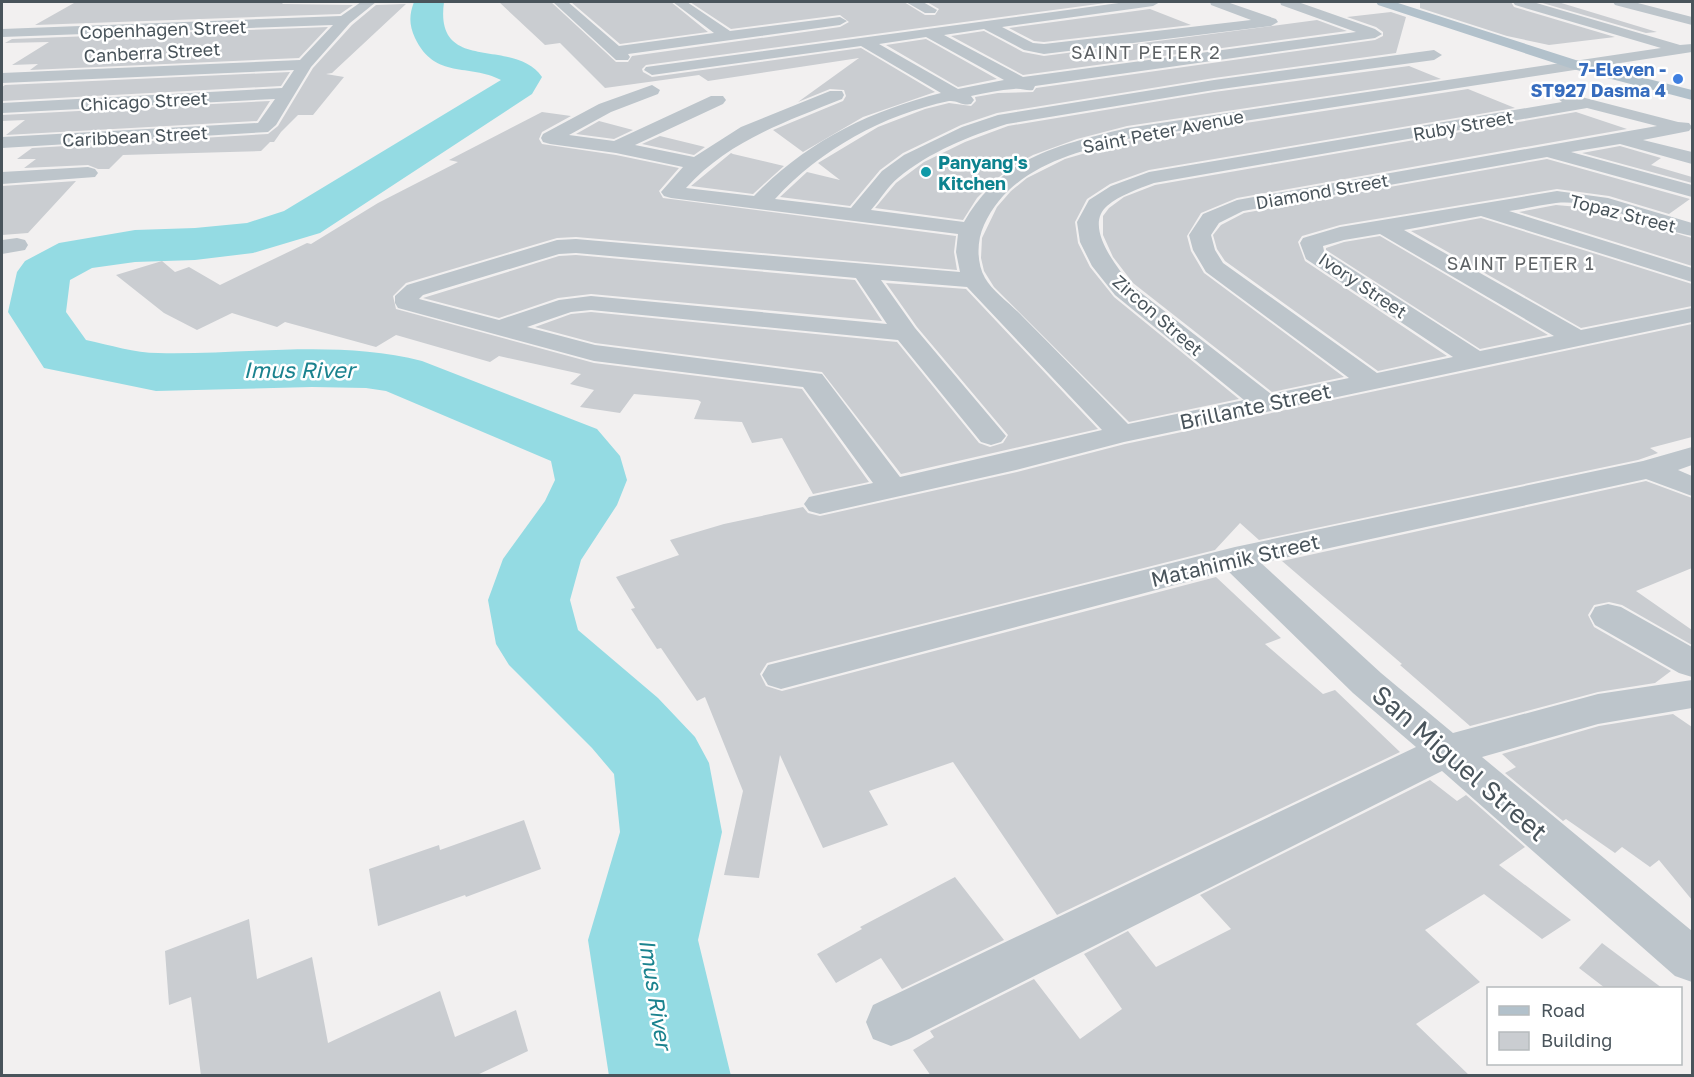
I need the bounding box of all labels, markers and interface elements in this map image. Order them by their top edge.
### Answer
street label: Copenhagen Street [79,15,247,43]
street label: Canberra Street [83,37,221,67]
district label: SAINT PETER 2 [1071,41,1221,63]
place label: 7-Eleven - ST927 Dasma 4 [1531,58,1666,101]
marker: 7-Eleven - ST927 Dasma 4 [1671,72,1685,86]
street label: Chicago Street [80,87,208,115]
street label: Saint Peter Avenue [1080,105,1246,157]
street label: Ruby Street [1411,105,1515,145]
street label: Caribbean Street [62,121,208,151]
place label: Panyang's Kitchen [938,151,1028,194]
marker: Panyang's Kitchen [919,165,933,179]
street label: Diamond Street [1254,169,1390,213]
street label: Topaz Street [1568,189,1678,237]
street label: Ivory Street [1315,247,1411,323]
district label: SAINT PETER 1 [1447,252,1595,274]
street label: Zircon Street [1109,270,1207,360]
water label: Imus River [244,356,358,383]
street label: Brillante Street [1177,377,1333,435]
street label: Matahimik Street [1148,528,1322,592]
street label: San Miguel Street [1366,679,1554,847]
water label: Imus River [634,937,679,1054]
legend [1487,987,1682,1065]
text: Road [1541,999,1585,1021]
text: Building [1541,1029,1612,1051]

